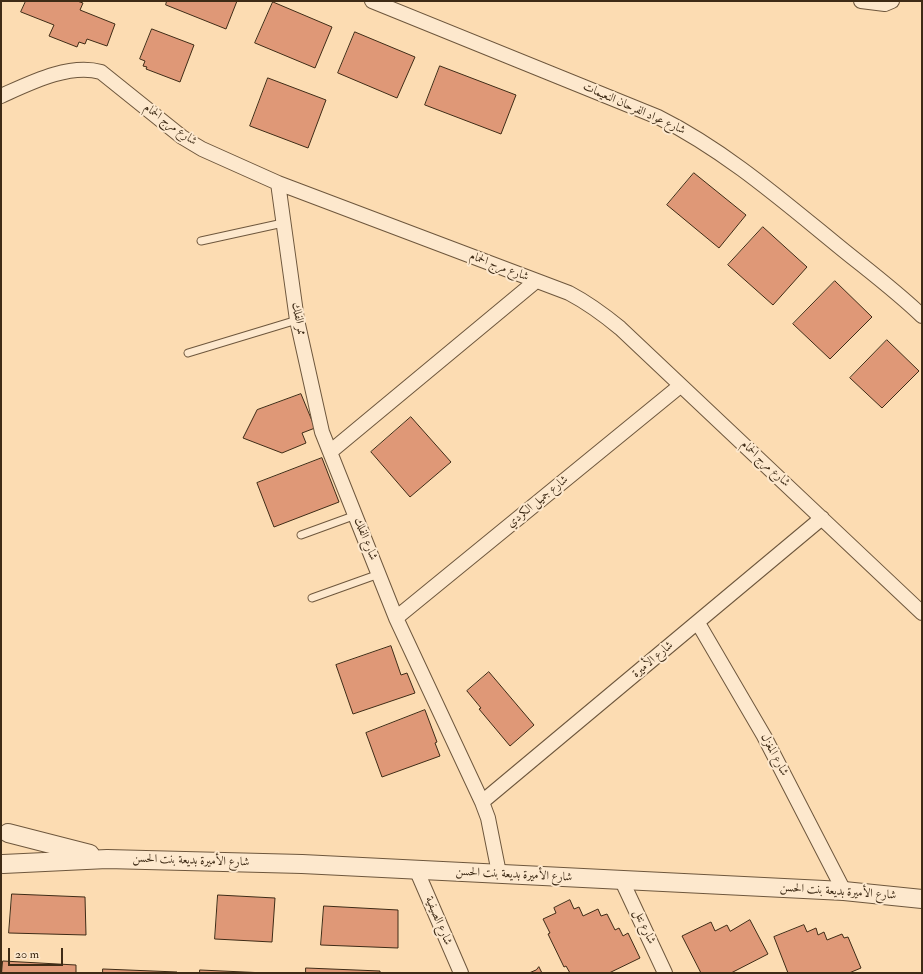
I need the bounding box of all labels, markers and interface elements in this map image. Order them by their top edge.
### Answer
street label: شارع عواد الفرحان النعيمات [580,80,688,138]
street label: شارع مرج الحمام [141,101,199,149]
street label: شارع مرج الحمام [467,249,531,285]
street label: ممر الفلك [288,301,308,337]
street label: شارع مرج الحمام [737,438,793,490]
street label: شارع جميل الكردي [504,473,572,531]
street label: شارع الفلك [350,516,380,562]
street label: شارع الأميرة [629,639,677,681]
street label: شارع المغزل [757,731,791,779]
street label: شارع الأميرة بديعة بنت الحسن [132,852,250,870]
street label: شارع الأميرة بديعة بنت الحسن [455,865,573,885]
street label: شارع الأميرة بديعة بنت الحسن [779,881,897,903]
street label: شارع الصيفية [421,894,455,948]
street label: شارع نتل [630,907,658,947]
scale bar [10,940,65,966]
text: 20 m [15,947,39,962]

